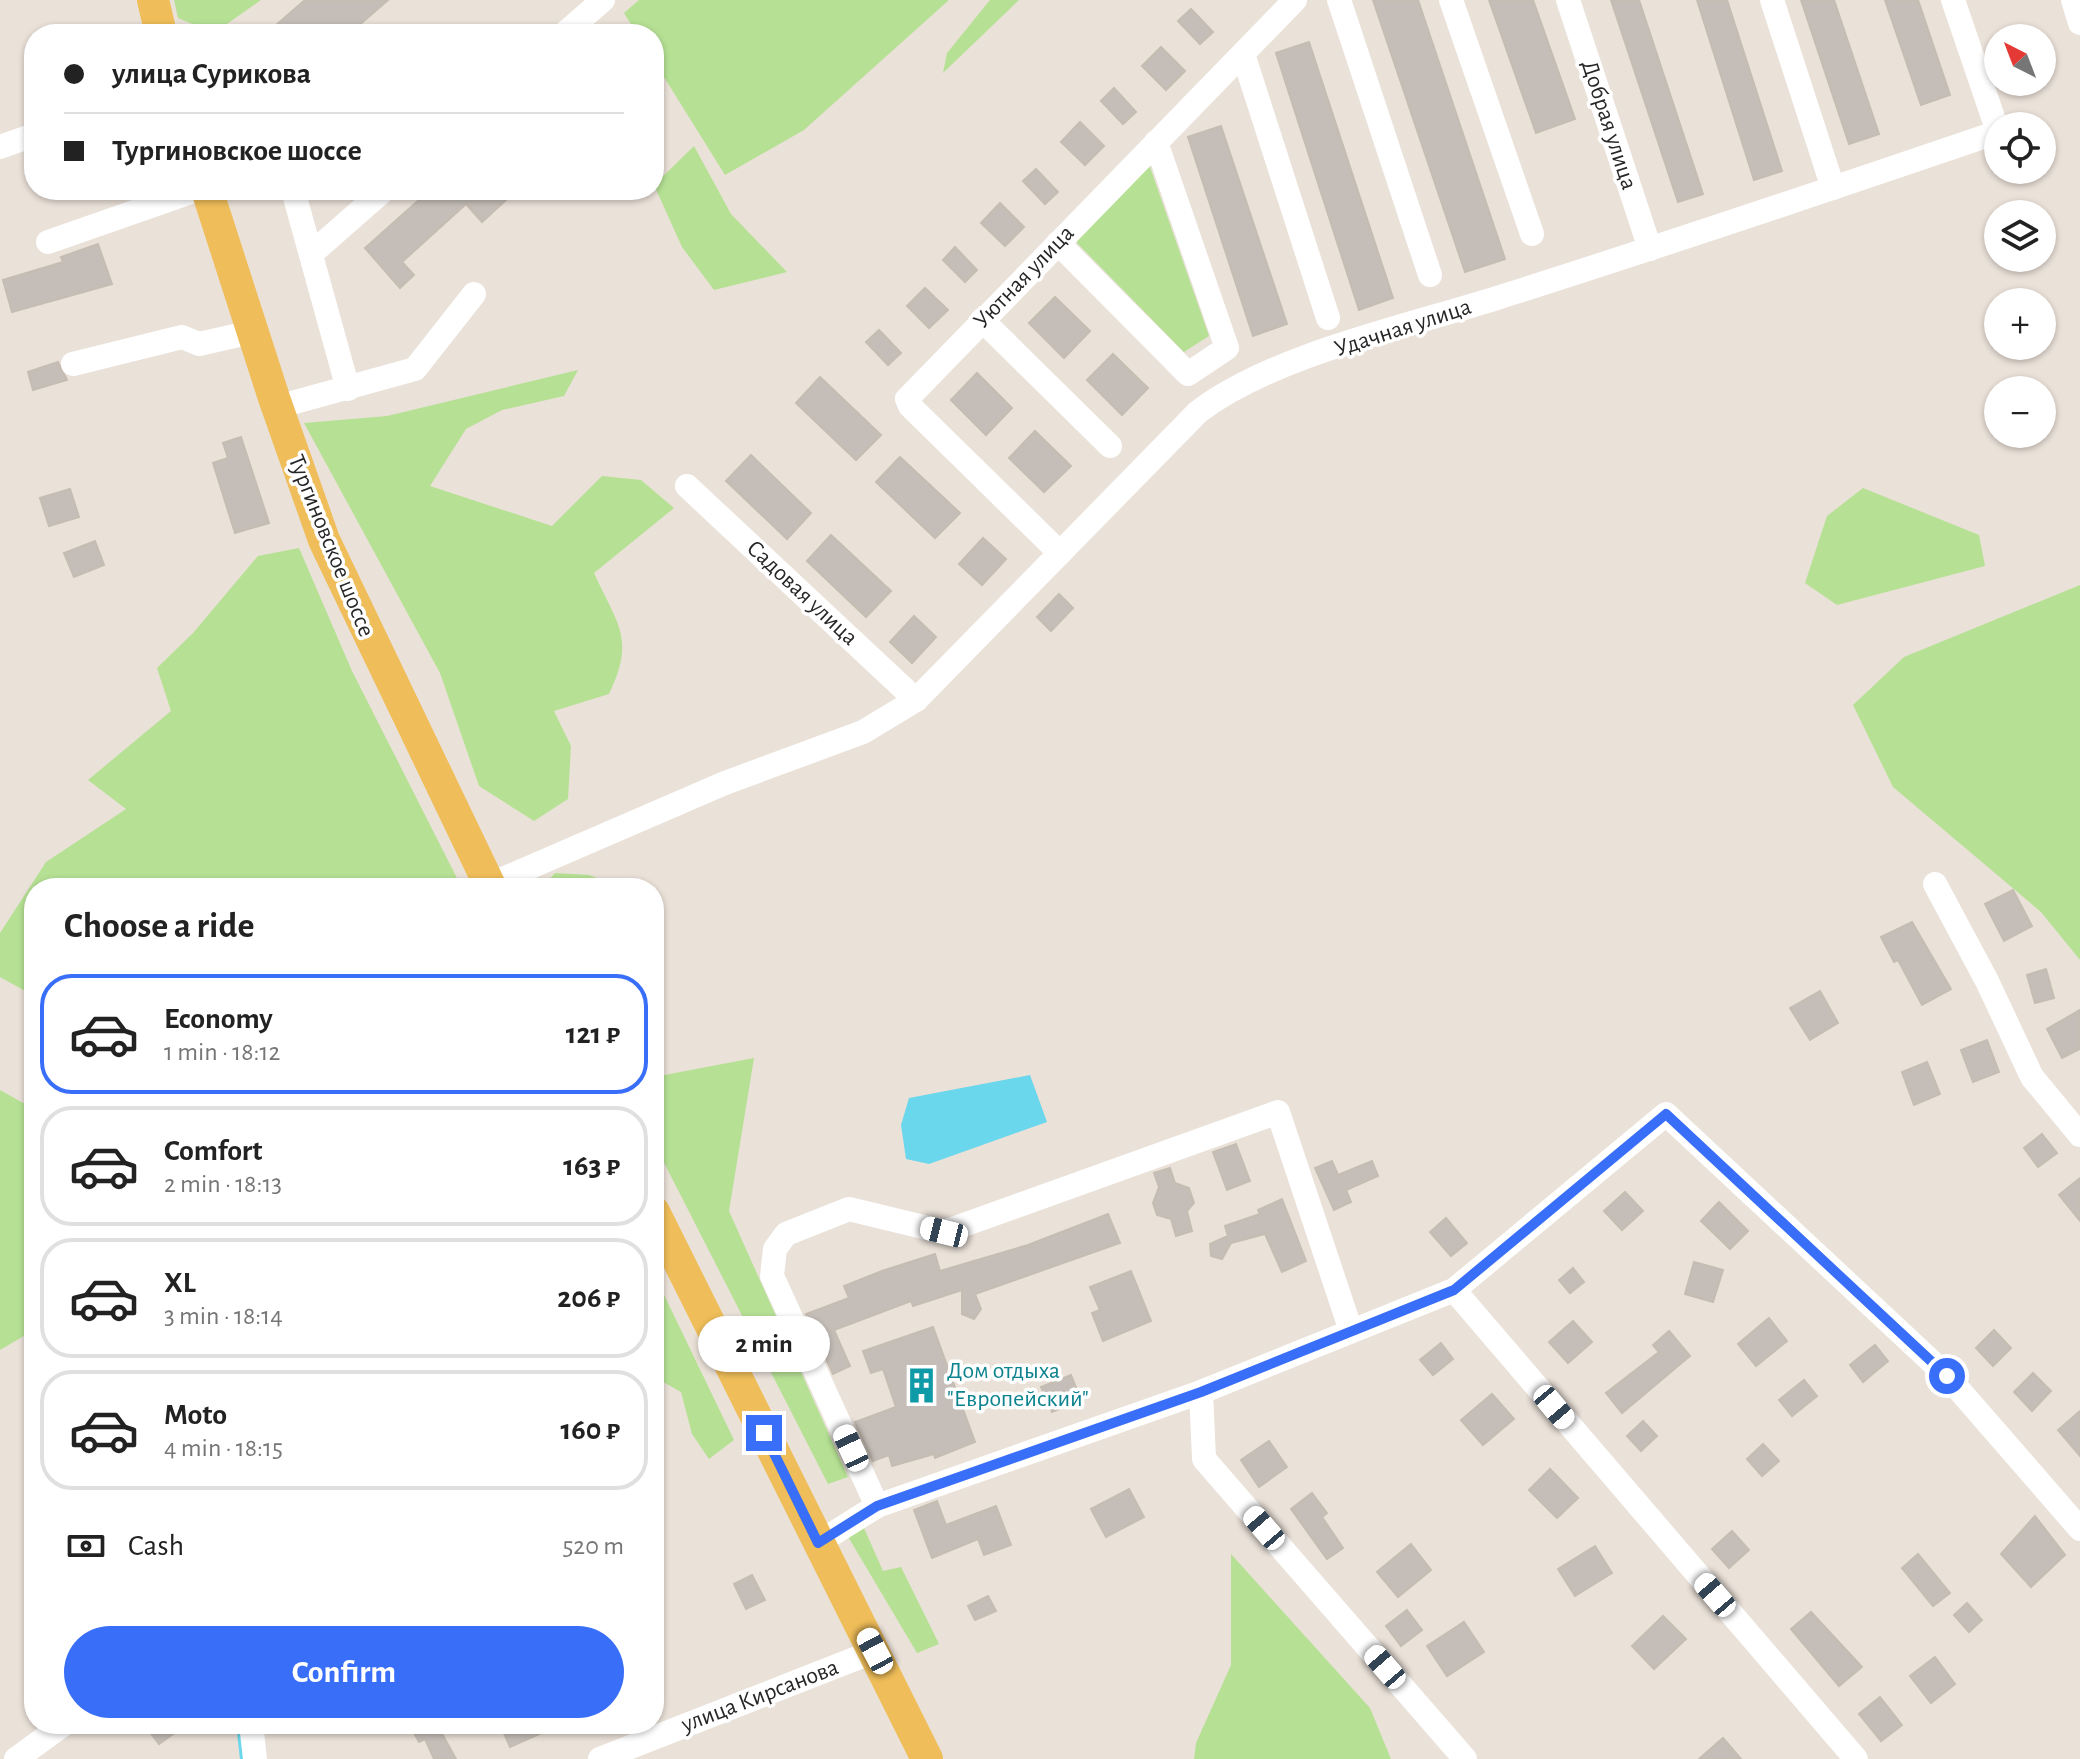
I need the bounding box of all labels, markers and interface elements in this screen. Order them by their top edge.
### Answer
north arrow [1984,24,2056,96]
map controls [1984,24,2056,448]
street label: Добрая улица [1577,57,1641,193]
text: улица Сурикова [112,59,311,89]
button: locate [1984,112,2056,184]
text: Тургиновское шоссе [112,136,362,166]
button: layers [1984,200,2056,272]
street label: Уютная улица [969,221,1079,333]
button: + [1984,288,2056,360]
street label: Удачная улица [1332,295,1474,361]
button: − [1984,376,2056,448]
street label: Тургиновское шоссе [284,452,378,640]
street label: Садовая улица [742,536,862,650]
text: Choose a ride [64,908,254,944]
icon: car [68,998,140,1070]
text: Economy [164,1004,273,1034]
text: 121 ₽ [566,1019,620,1049]
text: 1 min · 18:12 [164,1039,280,1065]
icon: car [68,1130,140,1202]
text: Comfort [164,1136,263,1166]
text: 163 ₽ [563,1151,620,1181]
text: 2 min · 18:13 [164,1171,282,1197]
car [918,1215,970,1249]
icon: car [68,1262,140,1334]
text: XL [164,1268,196,1298]
text: 206 ₽ [557,1283,620,1313]
text: 3 min · 18:14 [164,1303,283,1329]
callout: 2 min [698,1317,830,1373]
text: 2 min [735,1331,793,1357]
route start [1929,1358,1965,1394]
place label: Дом отдыха "Европейский" [947,1359,1089,1411]
building icon: Дом отдыха "Европейский" [902,1366,940,1404]
car [1529,1381,1579,1433]
icon: car [68,1394,140,1466]
text: Moto [164,1400,227,1430]
text: 160 ₽ [561,1415,620,1445]
route end [746,1415,782,1451]
car [830,1421,872,1475]
text: 4 min · 18:15 [164,1435,283,1461]
car [1239,1502,1289,1554]
icon: cash [64,1524,108,1568]
text: Cash [128,1531,184,1561]
text: 520 m [562,1533,624,1559]
car [1690,1569,1740,1621]
car [853,1624,897,1678]
button: Confirm [64,1626,624,1718]
car [1360,1641,1410,1693]
street label: улица Кирсанова [677,1655,842,1737]

